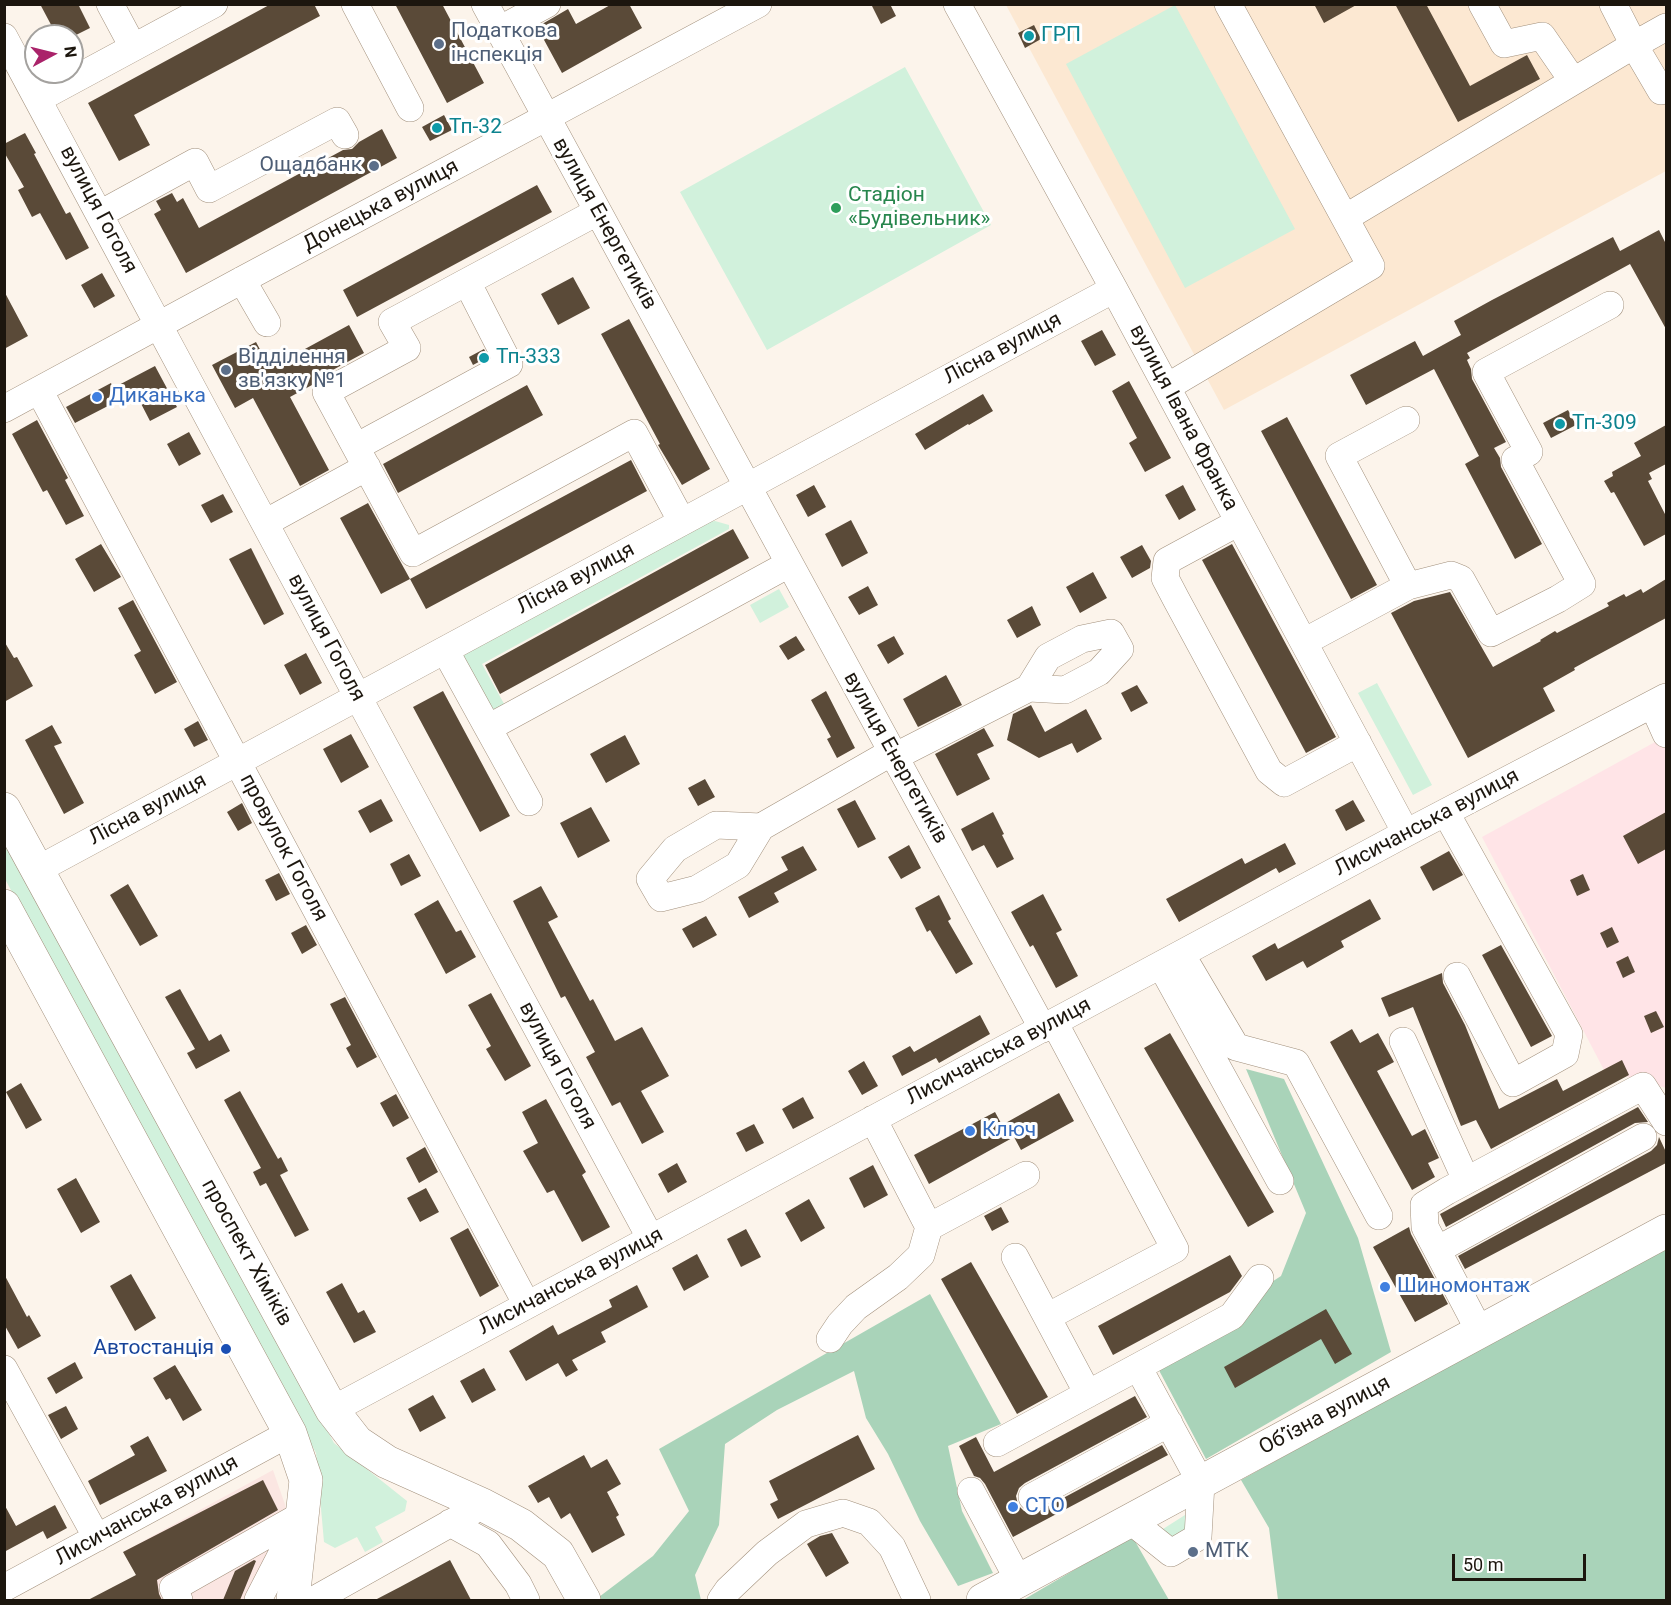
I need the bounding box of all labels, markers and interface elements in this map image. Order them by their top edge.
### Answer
place label: Податкова інспекція [451,19,558,69]
place label: ГРП [1041,23,1081,49]
north arrow [24,24,84,84]
marker: ГРП [1022,29,1036,43]
marker: Податкова інспекція [432,37,446,51]
text: N [60,45,80,59]
place label: Тп-32 [449,115,502,141]
marker: Тп-32 [430,121,444,135]
street label: вулиця Енергетиків [546,134,662,314]
street label: вулиця Гоголя [54,142,142,278]
place label: Ощадбанк [260,153,362,179]
street label: Донецька вулиця [299,154,463,258]
marker: Ощадбанк [367,159,381,173]
place label: Стадіон «Будівельник» [848,183,990,233]
marker: Стадіон «Будівельник» [829,201,843,215]
street label: Лісна вулиця [940,307,1066,391]
street label: вулиця Івана Франка [1123,321,1243,515]
place label: Відділення зв'язку №1 [238,345,346,395]
place label: Тп-333 [496,345,561,371]
marker: Тп-333 [477,351,491,365]
marker: Відділення зв'язку №1 [219,363,233,377]
place label: Диканька [109,384,206,410]
marker: Диканька [90,390,104,404]
place label: Тп-309 [1572,411,1637,437]
marker: Тп-309 [1553,417,1567,431]
street label: Лісна вулиця [513,537,639,621]
street label: вулиця Гоголя [282,570,370,706]
street label: вулиця Енергетиків [837,668,953,848]
street label: Лисичанська вулиця [1330,764,1524,882]
street label: Лісна вулиця [85,768,211,852]
street label: провулок Гоголя [233,770,333,926]
street label: Лисичанська вулиця [902,993,1096,1111]
street label: вулиця Гоголя [513,998,601,1134]
place label: Ключ [982,1118,1036,1144]
marker: Ключ [963,1124,977,1138]
street label: проспект Хіміків [195,1175,297,1331]
street label: Лисичанська вулиця [474,1223,668,1341]
place label: Шиномонтаж [1397,1274,1530,1300]
marker: Шиномонтаж [1378,1280,1392,1294]
place label: Автостанція [93,1336,214,1362]
marker: Автостанція [219,1342,233,1356]
street label: Об’їзна вулиця [1255,1371,1395,1461]
street label: Лисичанська вулиця [51,1450,243,1572]
place label: СТО [1025,1494,1065,1520]
marker: СТО [1006,1500,1020,1514]
place label: МТК [1205,1539,1249,1565]
scale bar [1455,1542,1588,1580]
marker: МТК [1186,1545,1200,1559]
text: 50 m [1463,1554,1503,1575]

